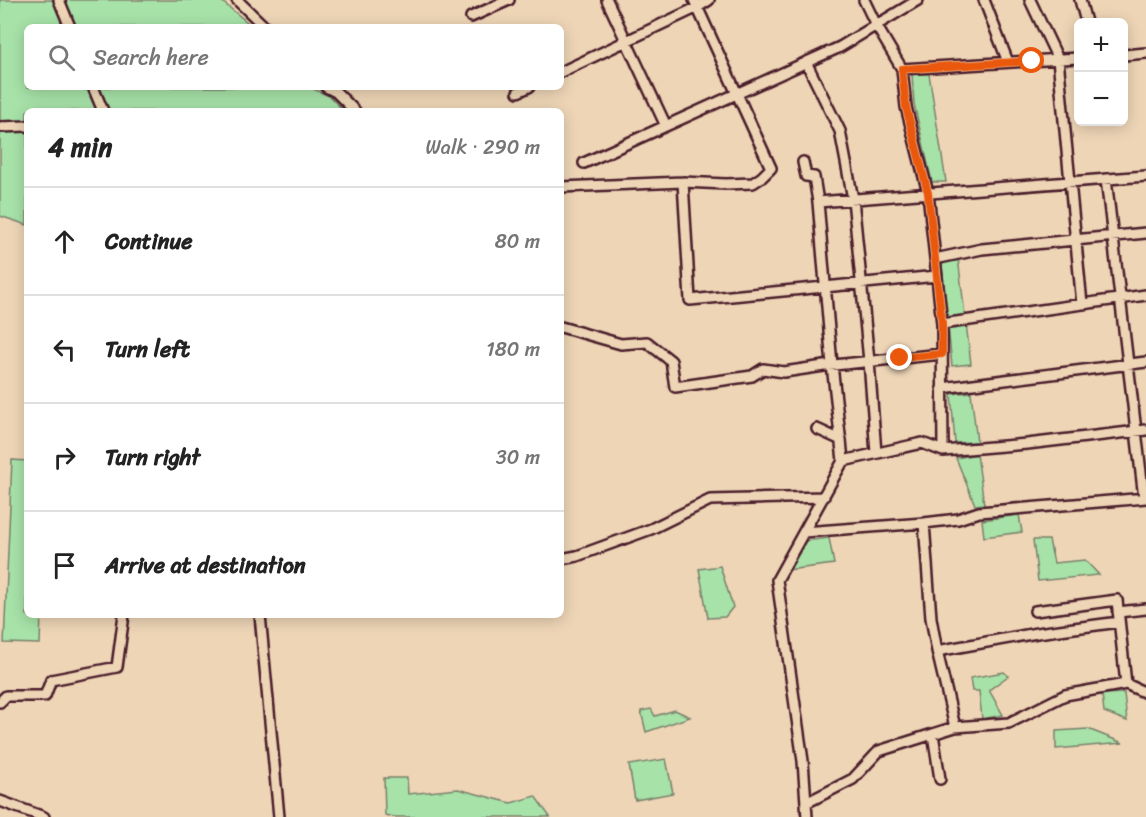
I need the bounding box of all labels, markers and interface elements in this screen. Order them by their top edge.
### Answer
map controls [1074,18,1128,126]
button: + [1074,18,1128,72]
search box [24,24,564,90]
text: Search here [93,38,209,77]
icon: search [45,41,78,74]
route start [1018,47,1044,73]
button: − [1074,72,1128,126]
text: 4 min [48,124,112,170]
text: Walk · 290 m [425,130,540,165]
text: Continue [105,222,193,261]
text: 80 m [495,224,540,259]
icon: ahead [48,225,81,258]
text: Turn left [105,330,190,369]
text: 180 m [486,332,540,367]
icon: left [48,333,81,366]
route end [886,344,912,370]
text: Turn right [105,438,200,477]
text: 30 m [496,440,540,475]
icon: right [48,441,81,474]
text: Arrive at destination [105,546,306,585]
icon: arrive [48,549,81,582]

